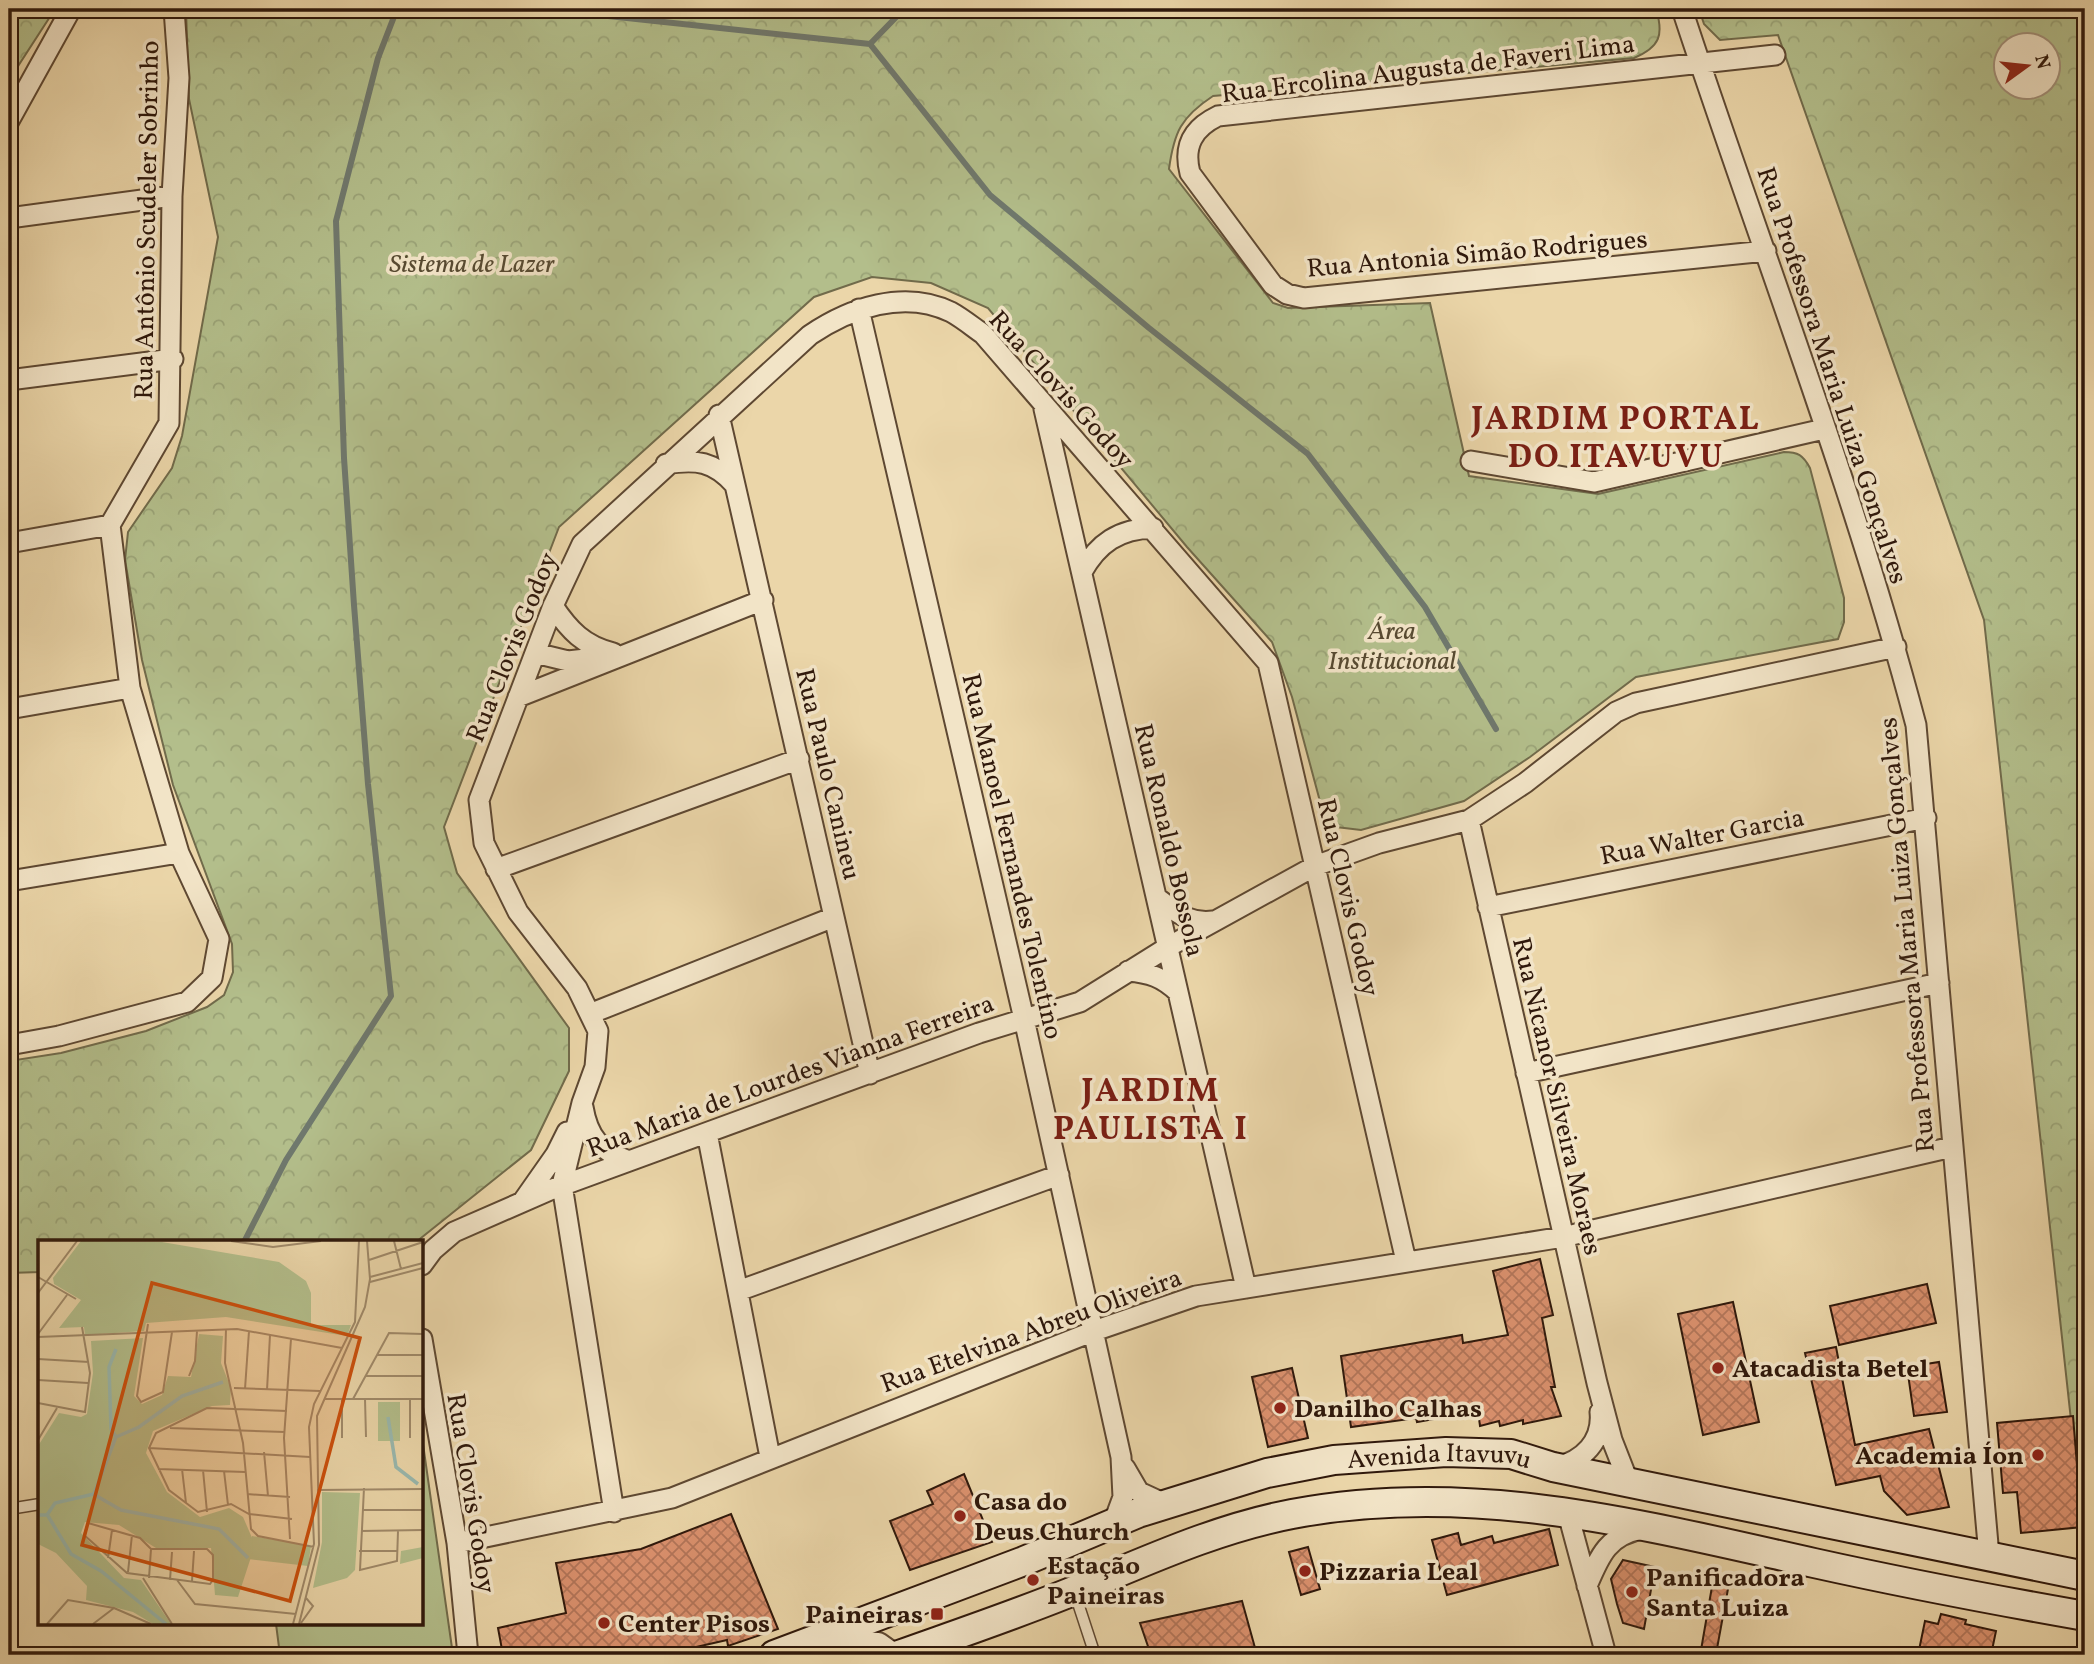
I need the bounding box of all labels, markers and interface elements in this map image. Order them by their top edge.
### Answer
street label: Rua Ercolina Augusta de Faveri Lima [1220,27,1637,113]
north arrow [1993,32,2062,102]
street label: Rua Antônio Scudeler Sobrinho [127,40,169,400]
text: N [2027,52,2056,72]
street label: Rua Professora Maria Luiza Gonçalves [1747,162,1916,589]
street label: Rua Antonia Simão Rodrigues [1305,222,1649,288]
park label: Sistema de Lazer [389,247,555,283]
street label: Rua Clovis Godoy [980,303,1141,477]
district label: JARDIM PORTAL DO ITAVUVU [1470,398,1761,482]
street label: Rua Clovis Godoy [458,547,567,748]
park label: Área Institucional [1328,614,1457,680]
street label: Rua Paulo Canineu [785,665,869,884]
street label: Rua Manoel Fernandes Tolentino [951,670,1071,1043]
street label: Rua Professora Maria Luiza Gonçalves [1871,716,1945,1154]
street label: Rua Ronaldo Bossola [1124,720,1212,961]
street label: Rua Clovis Godoy [1307,795,1387,1000]
street label: Rua Walter Garcia [1597,801,1808,875]
street label: Rua Nicanor Silveira Moraes [1502,934,1610,1259]
street label: Rua Maria de Lourdes Vianna Ferreira [582,986,999,1168]
district label: JARDIM PAULISTA I [1053,1070,1249,1154]
inset map [38,1240,424,1626]
street label: Rua Etelvina Abreu Oliveira [876,1261,1187,1403]
place label: Atacadista Betel [1732,1352,1929,1388]
marker: Atacadista Betel [1710,1360,1726,1376]
street label: Rua Clovis Godoy [436,1391,504,1596]
place label: Danilho Calhas [1294,1392,1482,1428]
marker: Danilho Calhas [1272,1400,1288,1416]
street label: Avenida Itavuvu [1346,1436,1536,1479]
place label: Academia Íon [1855,1439,2024,1475]
marker: Academia Íon [2030,1447,2046,1463]
place label: Casa do Deus Church [974,1485,1130,1551]
marker: Casa do Deus Church [952,1508,968,1524]
place label: Estação Paineiras [1047,1549,1165,1615]
place label: Pizzaria Leal [1319,1555,1479,1591]
place label: Panificadora Santa Luiza [1646,1561,1805,1627]
marker: Pizzaria Leal [1297,1563,1313,1579]
marker: Estação Paineiras [1025,1572,1041,1588]
marker: Panificadora Santa Luiza [1624,1584,1640,1600]
place label: Paineiras [805,1598,923,1634]
marker: Paineiras [929,1606,945,1622]
place label: Center Pisos [618,1607,770,1643]
marker: Center Pisos [596,1615,612,1631]

